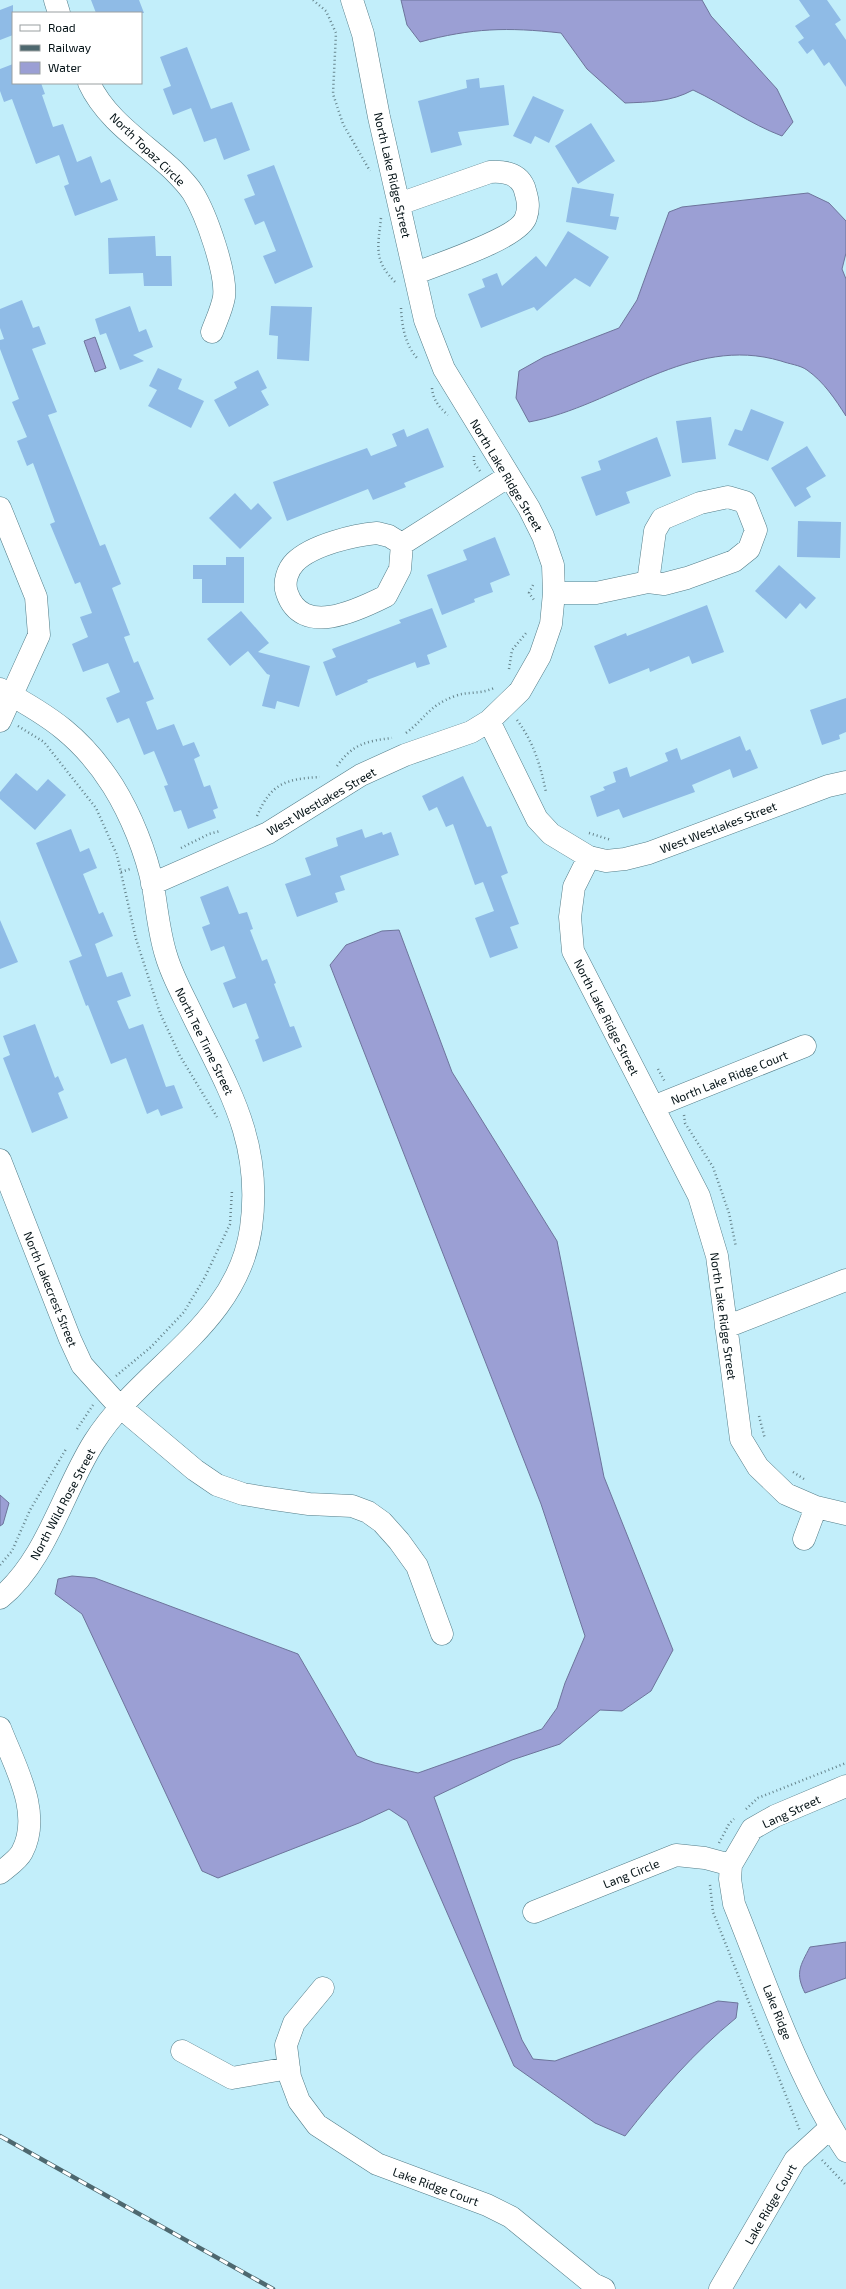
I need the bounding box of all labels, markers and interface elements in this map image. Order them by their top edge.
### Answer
legend [12,12,142,84]
text: Road [48,20,76,34]
text: Railway [48,40,92,54]
text: Water [48,60,82,74]
street label: North Topaz Circle [107,110,189,188]
street label: North Lake Ridge Street [372,111,414,240]
street label: North Lake Ridge Street [468,416,546,534]
street label: West Westlakes Street [264,764,378,838]
street label: West Westlakes Street [658,798,779,856]
street label: North Lake Ridge Street [572,957,643,1078]
street label: North Tee Time Street [173,985,237,1097]
street label: North Lake Ridge Court [668,1047,790,1107]
street label: North Lakecrest Street [21,1229,81,1349]
street label: North Lake Ridge Street [708,1251,740,1381]
street label: North Wild Rose Street [27,1445,98,1562]
street label: Lang Street [760,1791,823,1831]
street label: Lang Circle [601,1855,661,1891]
street label: Lake Ridge [761,1982,795,2042]
street label: Lake Ridge Court [741,2161,799,2247]
street label: Lake Ridge Court [391,2164,481,2208]

